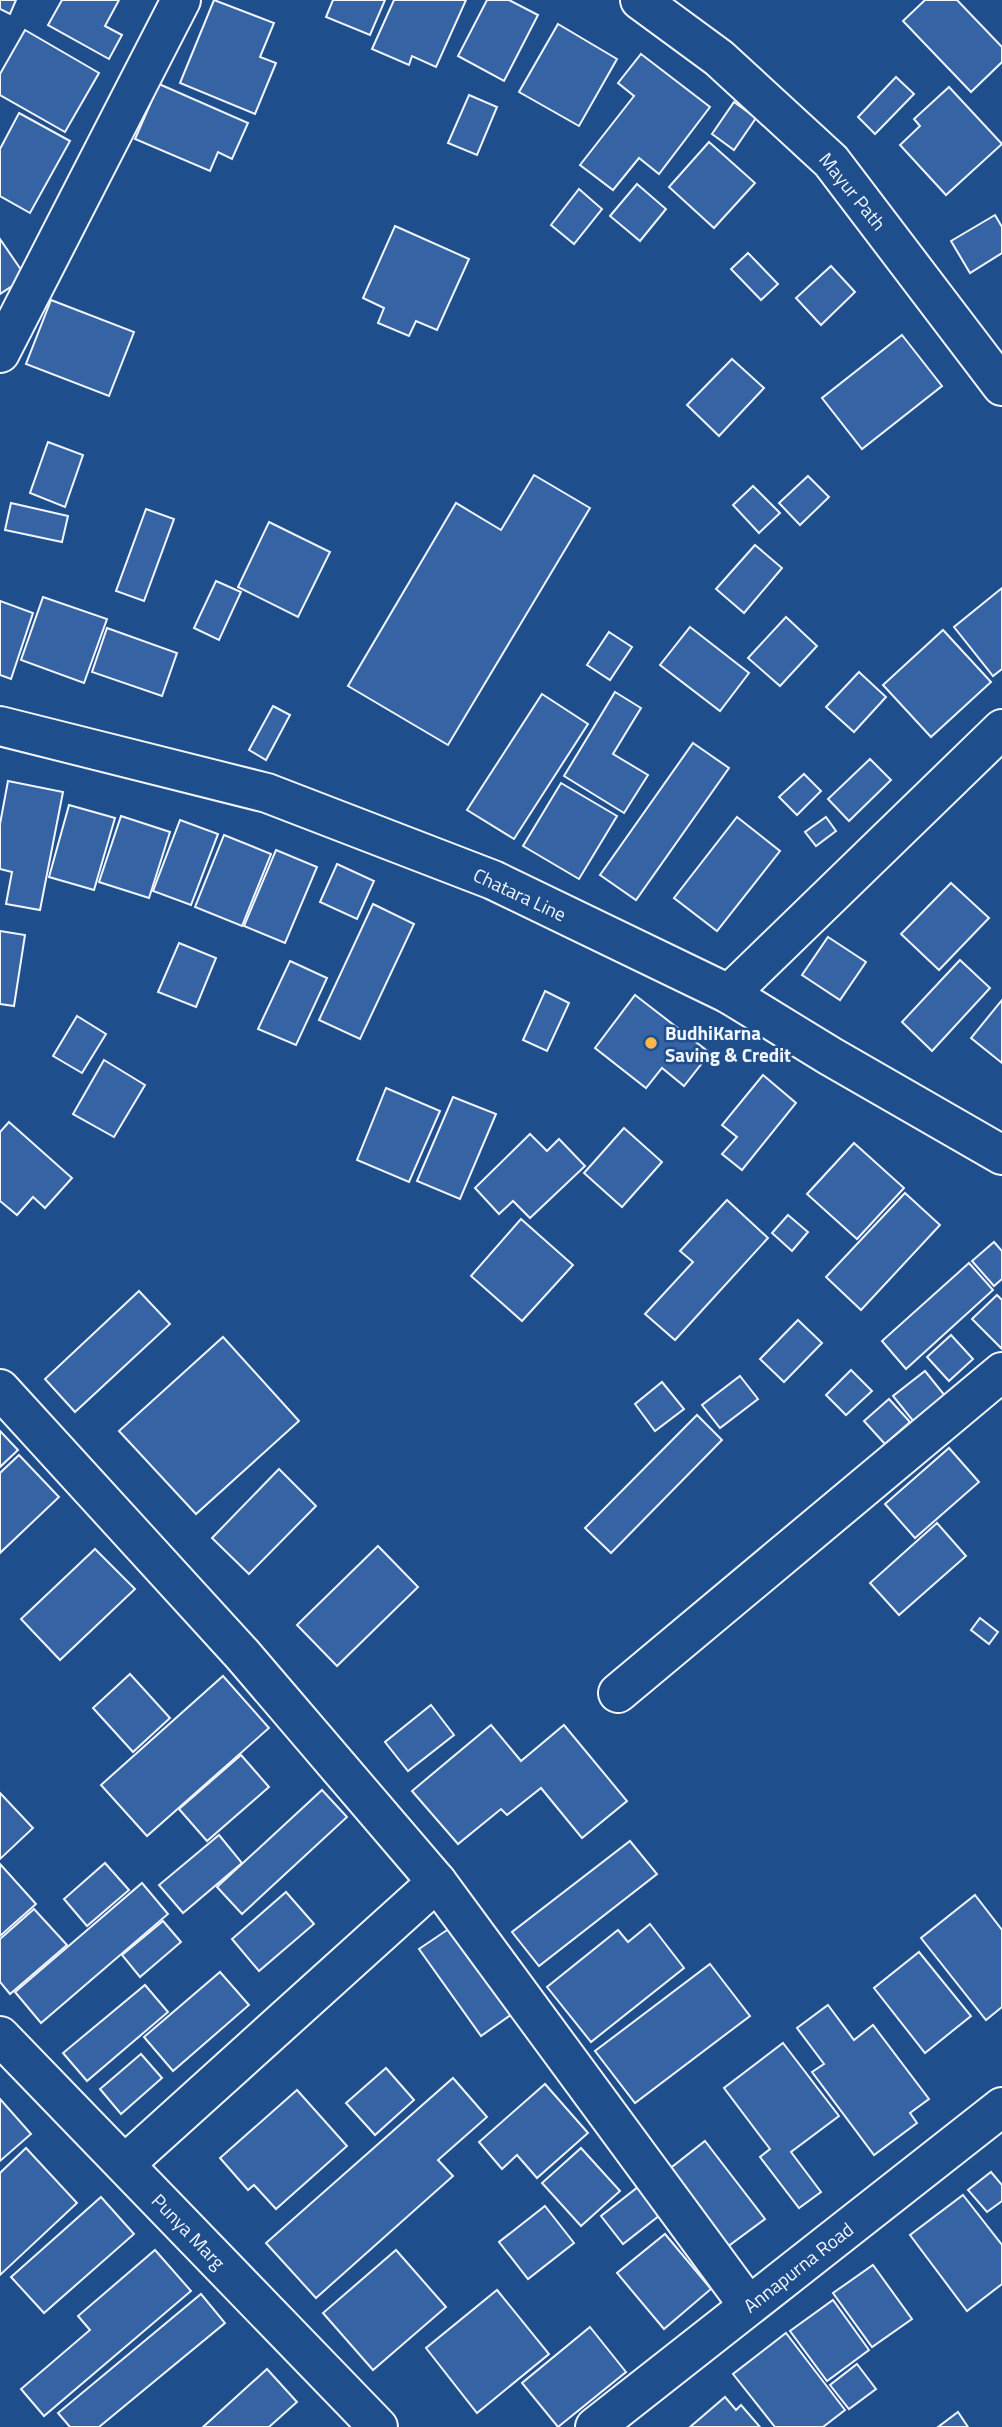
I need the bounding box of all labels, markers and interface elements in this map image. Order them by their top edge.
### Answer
street label: Mayur Path [812,146,894,236]
street label: Chatara Line [469,860,571,928]
place label: BudhiKarna Saving & Credit [665,1018,791,1069]
marker: BudhiKarna Saving & Credit [643,1035,659,1051]
street label: Punya Marg [145,2186,233,2276]
street label: Annapurna Road [737,2215,859,2319]

